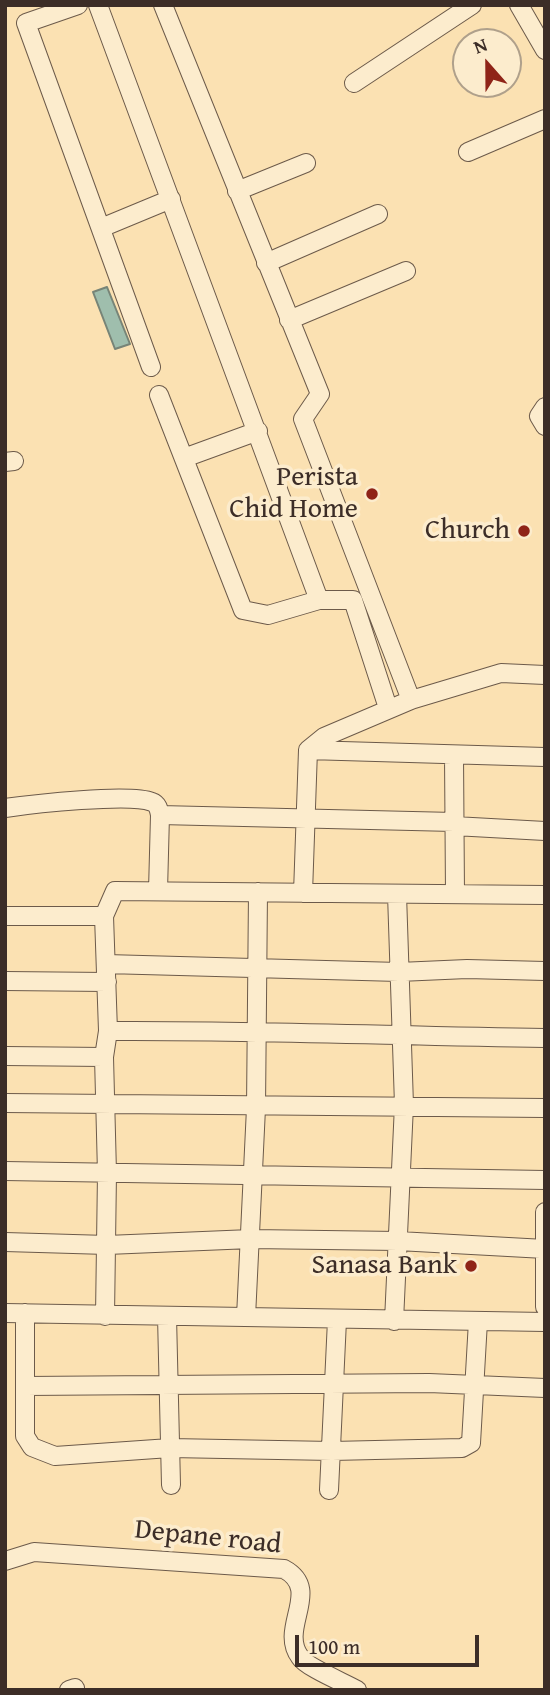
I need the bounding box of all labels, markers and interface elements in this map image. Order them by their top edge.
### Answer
north arrow [452,28,522,98]
text: N [469,30,491,61]
place label: Perista Chid Home [229,461,358,527]
marker: Perista Chid Home [364,486,380,502]
place label: Church [425,514,510,548]
marker: Church [516,523,532,539]
place label: Sanasa Bank [312,1249,457,1283]
marker: Sanasa Bank [463,1258,479,1274]
street label: Depane road [133,1514,283,1562]
scale bar [298,1622,482,1666]
text: 100 m [308,1631,360,1662]

